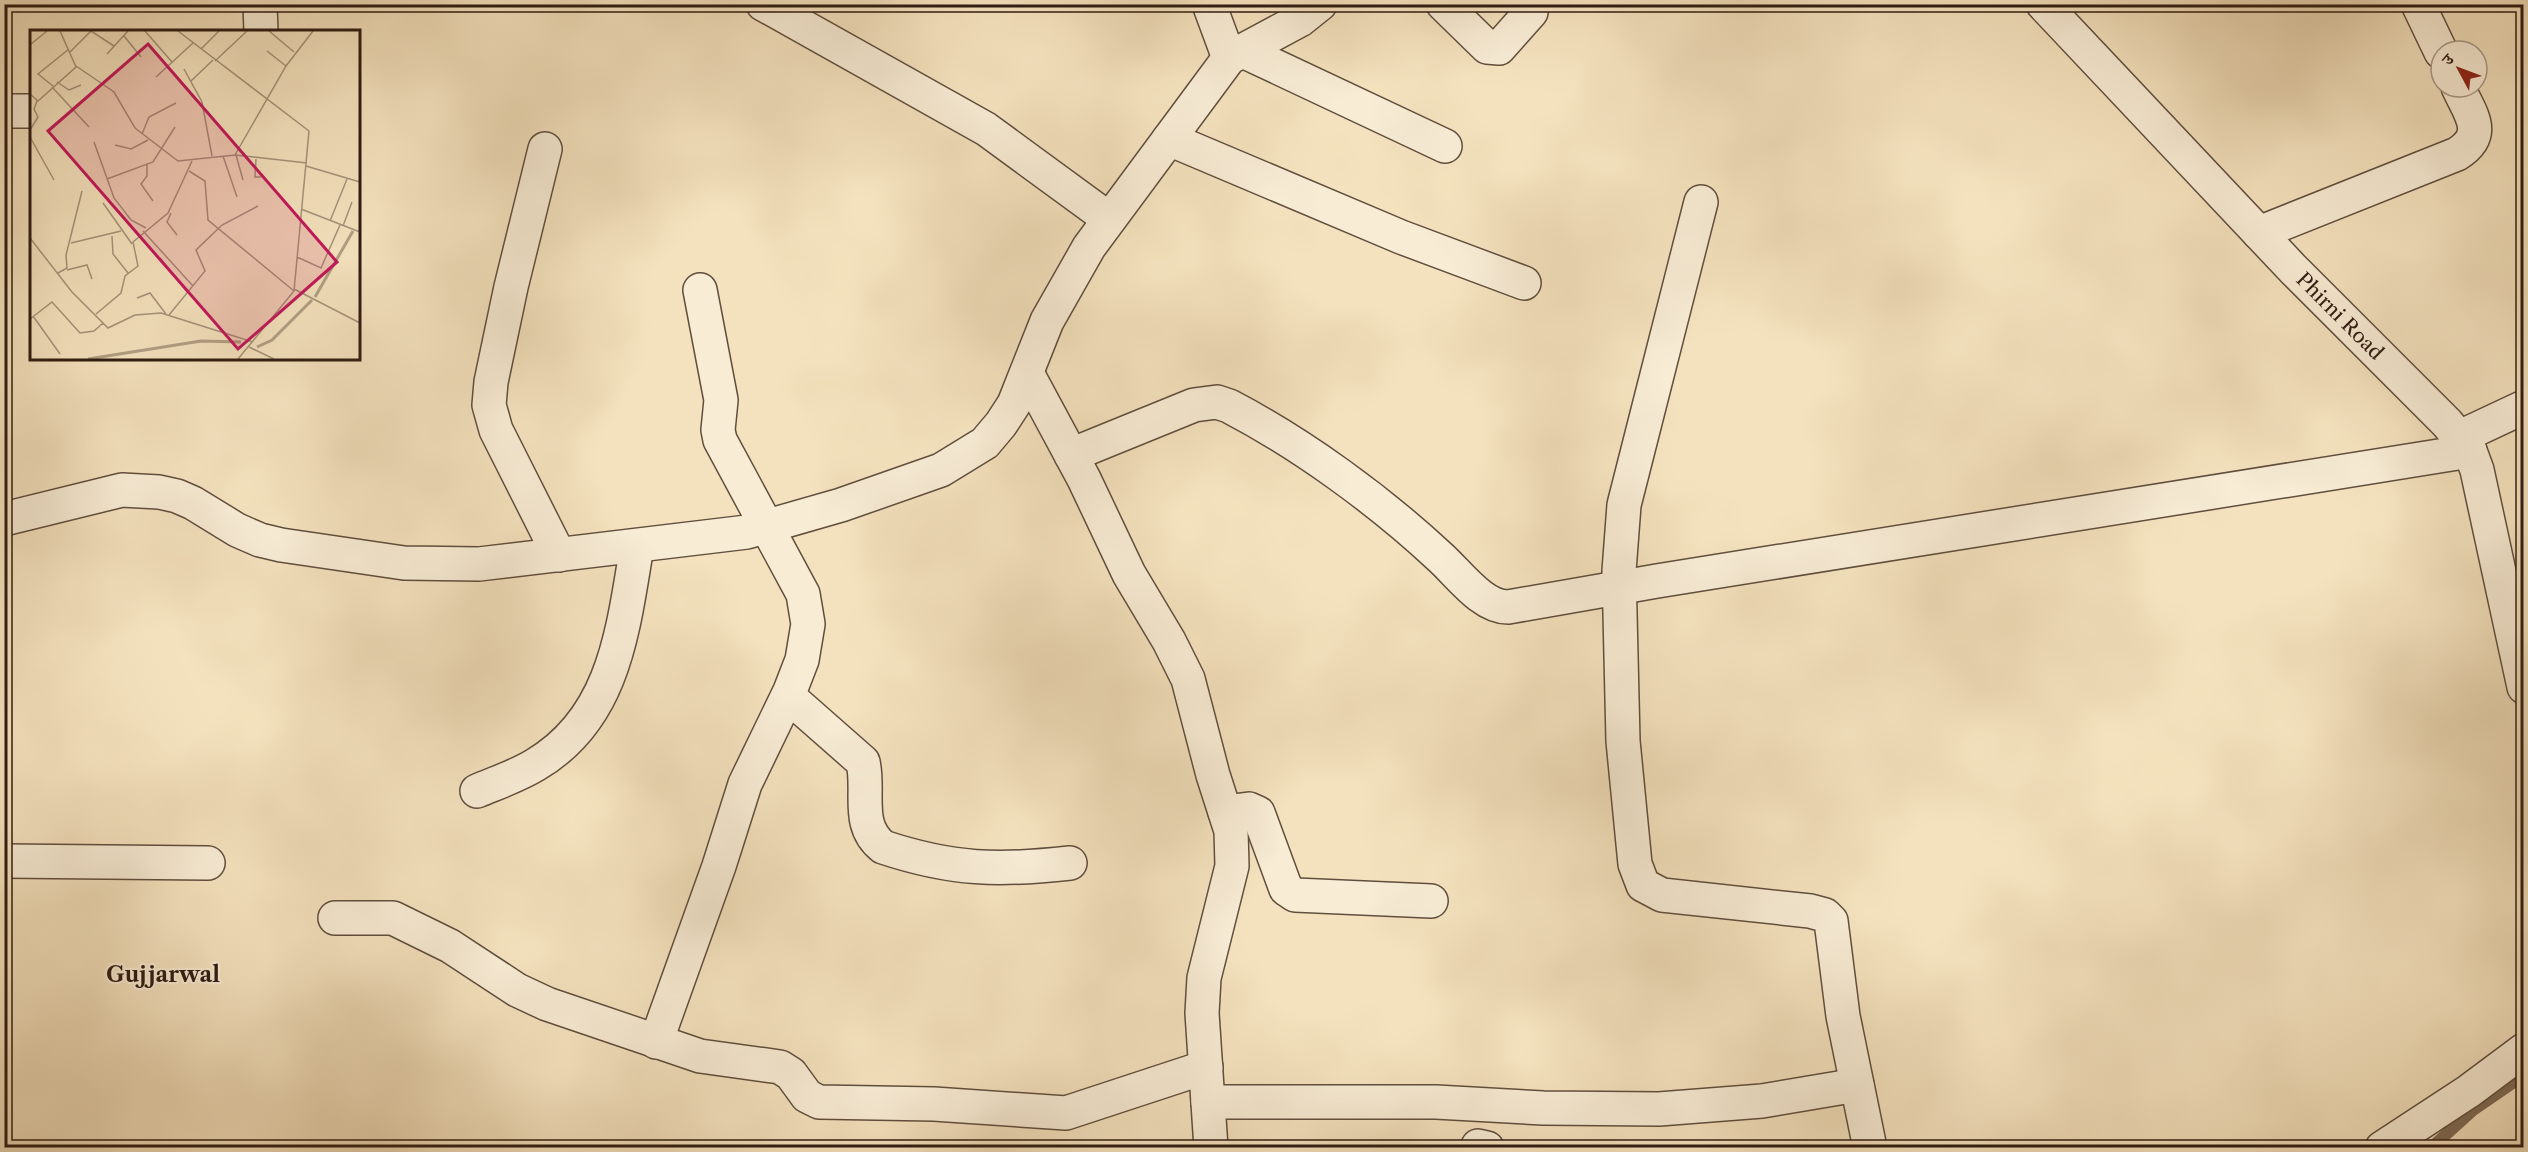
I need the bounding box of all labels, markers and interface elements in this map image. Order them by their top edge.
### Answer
inset map [30,30,360,360]
north arrow [2429,39,2489,99]
text: उ [2437,48,2459,70]
street label: Phirni Road [2291,267,2389,365]
district label: Gujjarwal [106,961,220,988]

